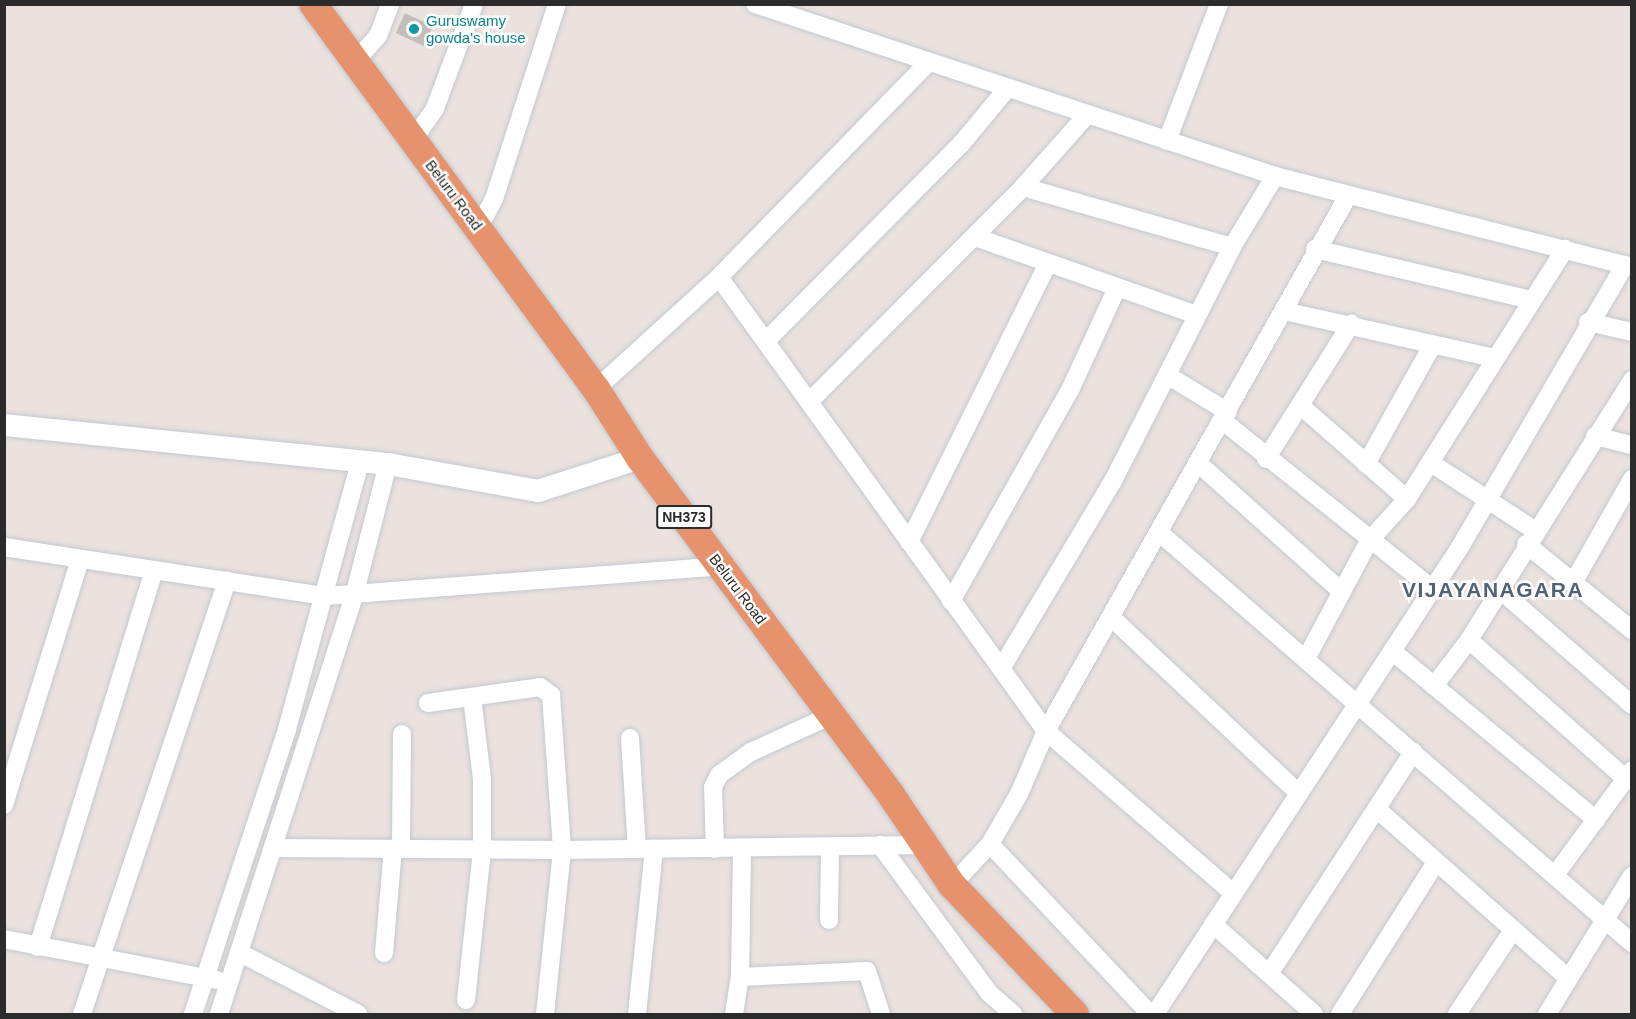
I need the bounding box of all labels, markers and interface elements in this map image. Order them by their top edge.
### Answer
place label: Guruswamy gowda's house [426,11,526,46]
marker: Guruswamy gowda's house [407,22,421,36]
street label: Beluru Road [422,156,486,234]
road number: NH373 [656,506,712,528]
street label: Beluru Road [706,550,770,628]
district label: VIJAYANAGARA [1402,577,1584,603]

